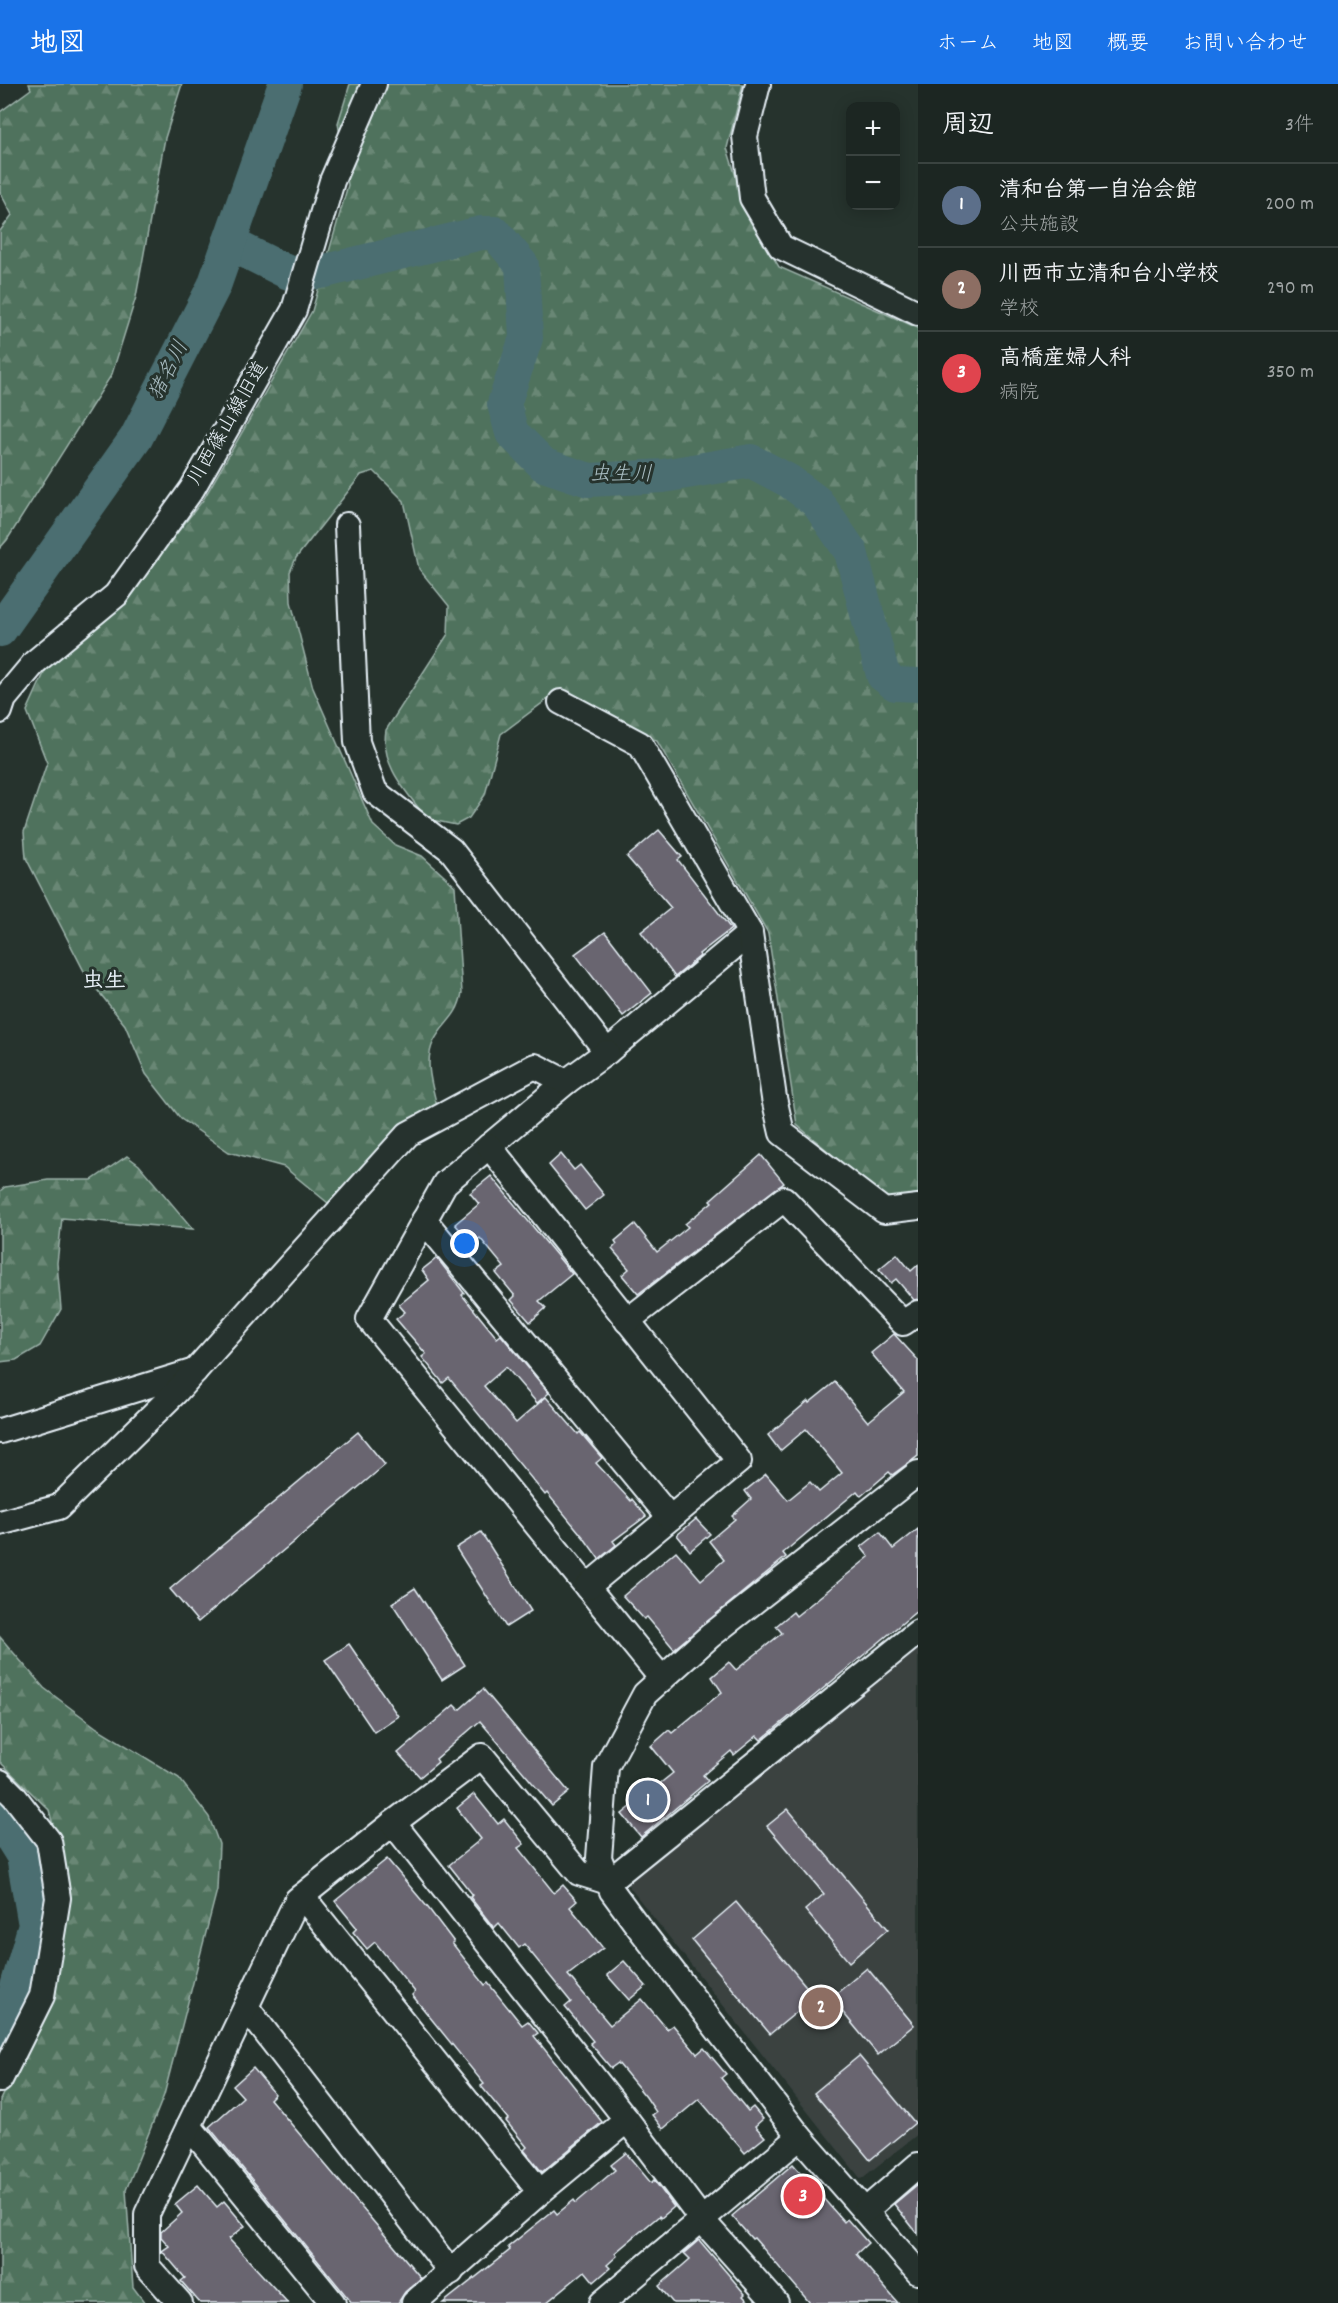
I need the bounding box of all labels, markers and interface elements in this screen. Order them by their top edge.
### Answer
text: 地図 [30,26,86,66]
text: ホーム [937,30,999,60]
text: 地図 [1032,30,1074,60]
text: 概要 [1107,30,1149,60]
text: お問い合わせ [1182,30,1308,60]
map controls [846,102,900,210]
button: + [846,102,900,156]
text: 周辺 [942,108,994,145]
text: 3件 [1285,112,1314,140]
button: − [846,156,900,210]
text: 清和台第一自治会館 [999,176,1197,207]
text: 1 [959,191,964,219]
text: 200 m [1265,191,1314,219]
text: 公共施設 [999,212,1079,240]
text: 川西市立清和台小学校 [999,260,1219,291]
text: 2 [957,275,966,303]
text: 290 m [1267,275,1314,303]
text: 学校 [999,296,1039,324]
water label: 猪名川 [142,336,198,406]
text: 高橋産婦人科 [999,344,1131,375]
street label: 川西篠山線旧道 [182,356,276,492]
text: 3 [957,359,966,387]
text: 350 m [1267,359,1314,387]
text: 病院 [999,380,1039,408]
water label: 虫生川 [590,461,653,491]
district label: 虫生 [82,967,126,998]
your location [450,1229,479,1258]
pin: 1 [628,1778,668,1822]
pin: 2 [802,1984,840,2030]
pin: 3 [784,2174,822,2218]

